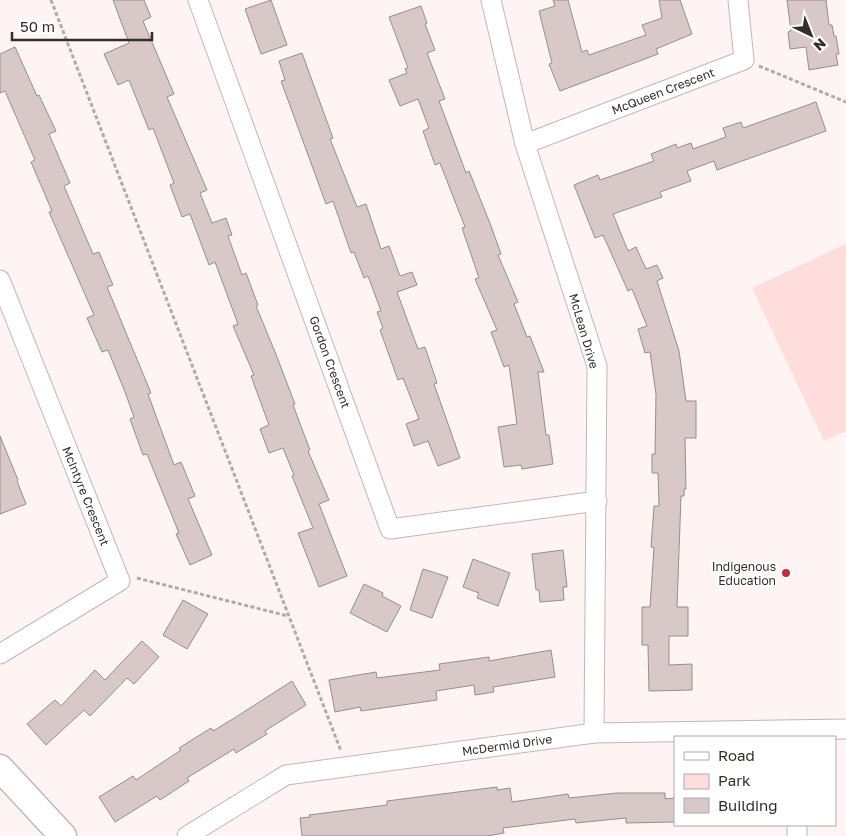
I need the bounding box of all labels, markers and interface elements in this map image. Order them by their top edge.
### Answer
scale bar [12,10,152,42]
north arrow [786,10,836,60]
text: 50 m [20,17,55,35]
text: N [811,35,830,55]
street label: McQueen Crescent [609,64,717,118]
street label: McLean Drive [566,292,602,370]
street label: Gordon Crescent [306,314,354,410]
street label: McIntyre Crescent [59,444,113,548]
place label: Indigenous Education [712,559,776,588]
marker: Indigenous Education [780,567,792,579]
street label: McDermid Drive [461,731,553,759]
legend [674,736,836,826]
text: Road [718,746,755,764]
text: Park [718,771,751,789]
text: Building [718,796,778,814]

